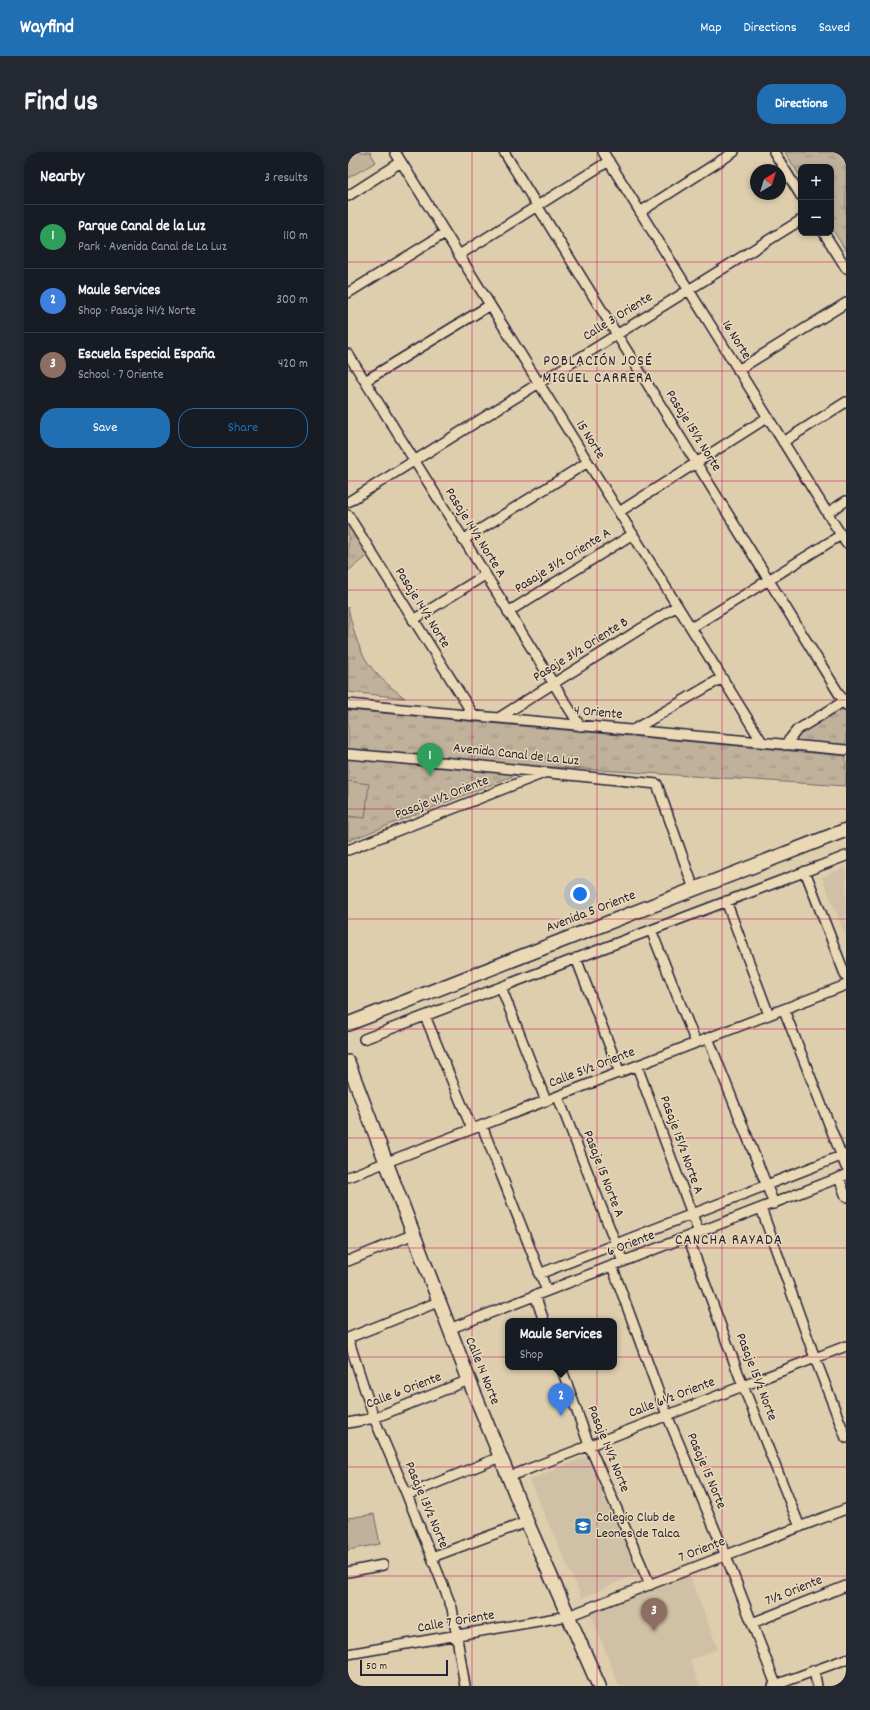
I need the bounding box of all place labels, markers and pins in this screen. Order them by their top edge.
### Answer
pin: 1 [417,743,443,776]
pin: 2 [548,1383,574,1416]
place label: Colegio Club de Leones de Talca [596,1508,680,1544]
school or university icon: Colegio Club de Leones de Talca [573,1516,593,1536]
pin: 3 [641,1598,667,1631]

